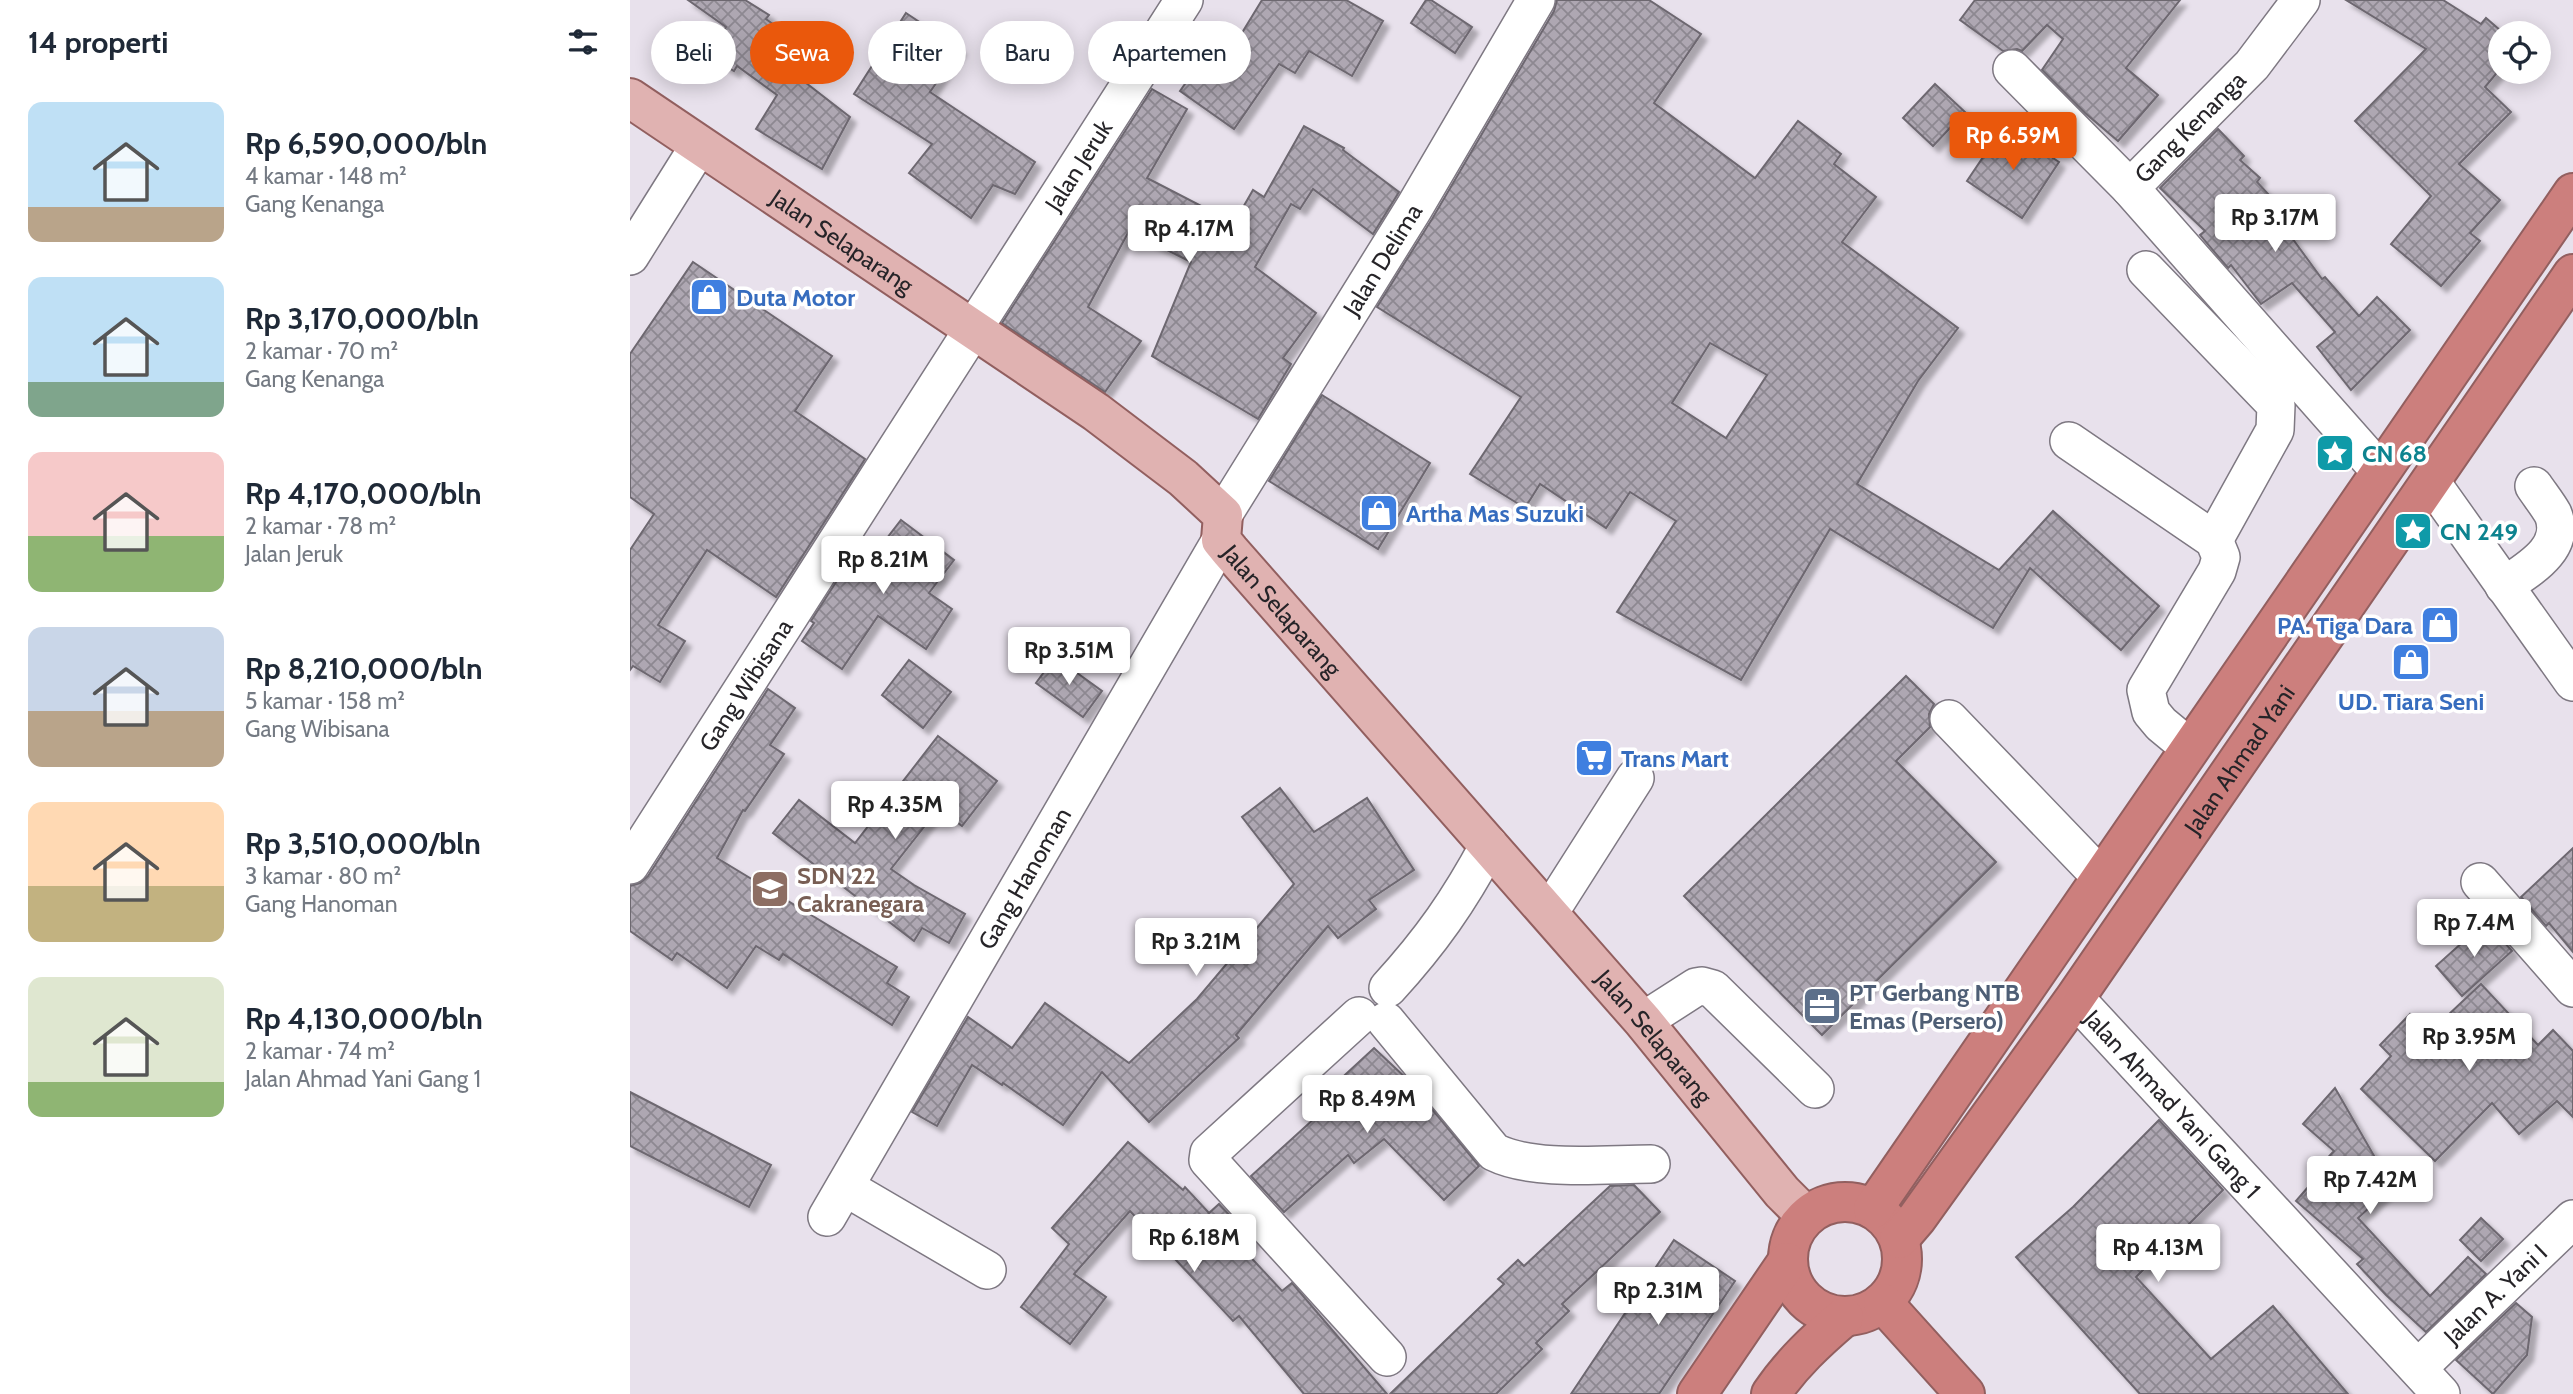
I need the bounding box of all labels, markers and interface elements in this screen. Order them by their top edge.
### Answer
chip: Beli [651,21,736,84]
chip: Sewa [750,21,854,84]
chip: Filter [868,21,966,84]
chip: Baru [980,21,1074,84]
chip: Apartemen [1088,21,1251,84]
map controls [2488,21,2551,84]
button: locate [2488,21,2551,84]
icon: filters [564,23,602,61]
text: 14 properti [28,24,168,61]
street label: Gang Kenanga [2128,65,2252,189]
pin: Rp 6.59M [1941,113,2085,172]
street label: Jalan Jeruk [1038,114,1118,217]
text: Rp 6.59M [1966,121,2060,149]
text: Rp 6,590,000/bln [245,125,487,162]
icon: home [84,130,168,214]
text: 4 kamar · 148 m² [245,162,407,190]
street label: Jalan Selaparang [764,182,920,300]
text: Gang Kenanga [245,190,384,218]
pin: Rp 3.17M [2203,194,2347,254]
street label: Jalan Delima [1336,198,1428,322]
text: Rp 3.17M [2231,203,2319,231]
pin: Rp 4.17M [1117,205,1261,265]
text: Rp 4.17M [1144,214,1234,242]
shop icon: Duta Motor [688,276,730,318]
place label: Duta Motor [736,283,855,312]
text: Rp 3,170,000/bln [245,300,479,337]
icon: home [84,305,168,389]
text: 2 kamar · 70 m² [245,337,398,365]
text: Gang Kenanga [245,365,384,393]
place icon: CN 68 [2314,432,2356,474]
place label: CN 68 [2362,439,2427,468]
text: Rp 4,170,000/bln [245,475,482,512]
icon: home [84,480,168,564]
shop icon: Artha Mas Suzuki [1358,492,1400,534]
place label: Artha Mas Suzuki [1406,499,1584,528]
place icon: CN 249 [2392,510,2434,552]
text: 2 kamar · 78 m² [245,512,396,540]
place label: CN 249 [2440,517,2518,546]
pin: Rp 8.21M [811,536,955,596]
street label: Jalan Selaparang [1216,538,1349,683]
text: Jalan Jeruk [245,540,343,568]
text: Rp 8.21M [837,545,929,573]
shop icon: PA. Tiga Dara [2419,604,2461,646]
place label: PA. Tiga Dara [2277,611,2413,640]
street label: Gang Wibisana [692,613,799,756]
pin: Rp 3.51M [997,628,1141,687]
text: Rp 3.51M [1024,636,1114,664]
shop icon: UD. Tiara Seni [2390,641,2432,683]
text: Rp 8,210,000/bln [245,650,483,687]
icon: home [84,655,168,739]
street label: Jalan Ahmad Yani [2177,679,2300,840]
text: 5 kamar · 158 m² [245,687,405,715]
place label: UD. Tiara Seni [2338,687,2484,716]
text: Gang Wibisana [245,715,390,743]
supermarket icon: Trans Mart [1573,737,1615,779]
place label: Trans Mart [1621,744,1729,773]
pin: Rp 4.35M [823,782,967,841]
text: Rp 4.35M [847,790,943,818]
street label: Gang Hanoman [972,802,1077,954]
text: Rp 3,510,000/bln [245,825,481,862]
icon: home [84,830,168,914]
place label: SDN 22 Cakranegara [797,861,924,918]
text: 3 kamar · 80 m² [245,862,401,890]
school or university icon: SDN 22 Cakranegara [749,868,791,910]
text: Gang Hanoman [245,890,398,918]
pin: Rp 7.4M [2409,900,2539,959]
text: Rp 7.4M [2433,908,2515,936]
pin: Rp 3.21M [1124,918,1268,978]
text: Rp 3.21M [1151,927,1241,955]
street label: Jalan Selaparang [1589,963,1720,1111]
place label: PT Gerbang NTB Emas (Persero) [1849,978,2020,1035]
office icon: PT Gerbang NTB Emas (Persero) [1801,985,1843,1027]
text: Rp 4,130,000/bln [245,1000,483,1037]
street label: Jalan Ahmad Yani Gang 1 [2078,1003,2267,1204]
icon: home [84,1005,168,1089]
pin: Rp 3.95M [2397,1014,2541,1073]
text: Rp 3.95M [2422,1022,2516,1050]
text: 2 kamar · 74 m² [245,1037,395,1065]
text: Jalan Ahmad Yani Gang 1 [245,1065,481,1093]
pin: Rp 8.49M [1295,1076,1439,1135]
text: Rp 8.49M [1318,1084,1416,1112]
pin: Rp 7.42M [2298,1156,2442,1216]
text: Rp 7.42M [2323,1165,2417,1193]
pin: Rp 6.18M [1122,1214,1266,1274]
text: Rp 6.18M [1148,1223,1240,1251]
pin: Rp 4.13M [2086,1224,2230,1284]
text: Rp 4.13M [2112,1233,2204,1261]
street label: Jalan A. Yani I [2437,1238,2553,1351]
pin: Rp 2.31M [1586,1268,1730,1327]
text: Rp 2.31M [1613,1276,1703,1304]

